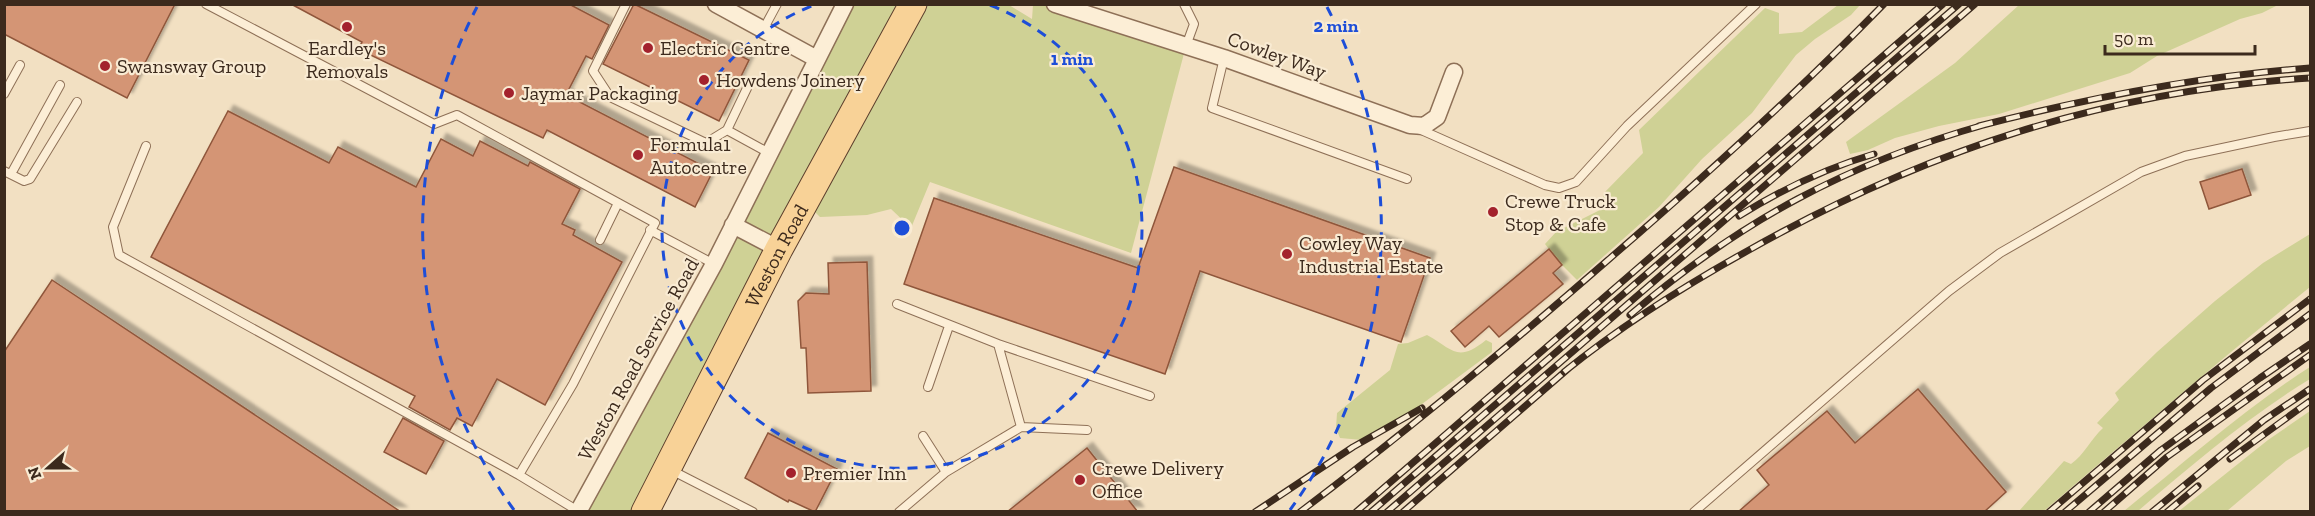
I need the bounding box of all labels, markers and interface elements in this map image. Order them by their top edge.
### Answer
text: 2 min [1314,15,1359,37]
scale bar [2105,18,2255,56]
marker: Eardley's Removals [340,20,354,34]
street label: Cowley Way [1224,26,1330,84]
text: 50 m [2114,28,2154,50]
place label: Eardley's Removals [306,36,388,83]
place label: Electric Centre [660,36,790,60]
marker: Electric Centre [641,41,655,55]
text: 1 min [1051,48,1094,70]
place label: Swansway Group [117,54,266,78]
marker: Swansway Group [98,59,112,73]
place label: Howdens Joinery [716,68,865,92]
marker: Howdens Joinery [697,73,711,87]
place label: Jaymar Packaging [521,81,678,105]
marker: Jaymar Packaging [502,86,516,100]
place label: Formula1 Autocentre [650,132,747,179]
marker: Formula1 Autocentre [631,148,645,162]
place label: Crewe Truck Stop & Cafe [1505,189,1616,236]
street label: Weston Road [739,200,813,311]
marker: Crewe Truck Stop & Cafe [1486,205,1500,219]
centre of rings [892,218,912,238]
place label: Cowley Way Industrial Estate [1299,231,1443,278]
marker: Cowley Way Industrial Estate [1280,247,1294,261]
street label: Weston Road Service Road [572,254,704,464]
north arrow [18,438,78,498]
place label: Crewe Delivery Office [1092,456,1224,503]
place label: Premier Inn [803,461,907,485]
text: N [23,464,46,482]
marker: Premier Inn [784,466,798,480]
marker: Crewe Delivery Office [1073,473,1087,487]

